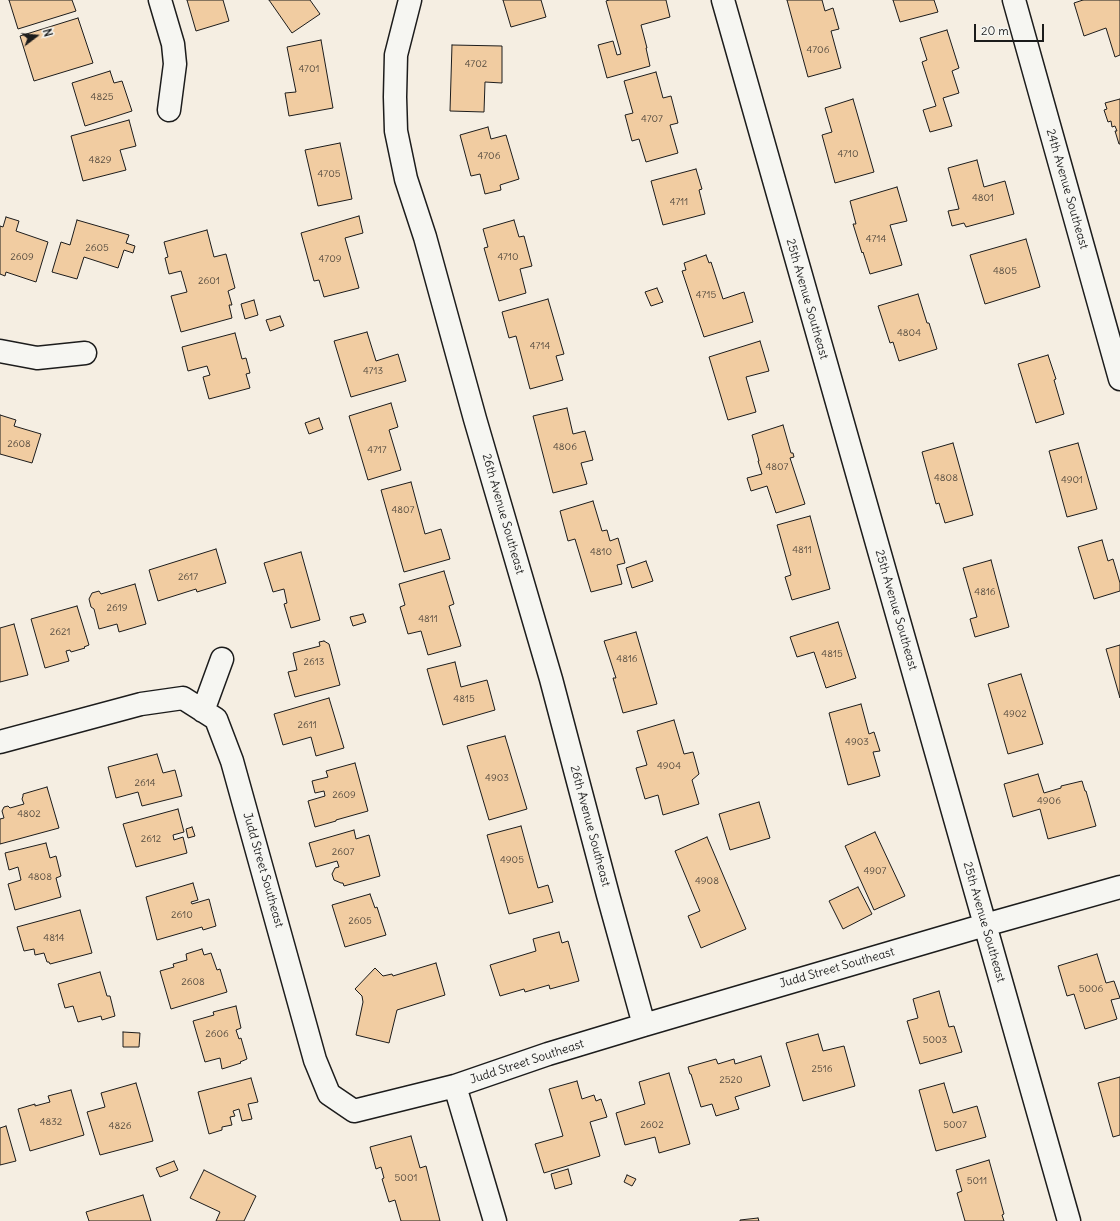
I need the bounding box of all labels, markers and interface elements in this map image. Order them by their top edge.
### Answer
north arrow [16,16,56,56]
scale bar [976,16,1046,42]
text: 20 m [981,23,1009,38]
text: N [40,27,55,38]
house number: 4706 [807,44,829,56]
house number: 4702 [465,58,487,70]
house number: 4701 [298,63,320,75]
house number: 4825 [91,91,113,103]
house number: 4707 [641,113,663,125]
street label: 24th Avenue Southeast [1043,127,1091,251]
house number: 4710 [837,148,859,160]
house number: 4706 [478,150,500,162]
house number: 4829 [89,154,111,166]
house number: 4705 [318,168,340,180]
house number: 4801 [972,192,994,204]
house number: 4711 [670,196,688,208]
house number: 4714 [866,233,886,245]
street label: 25th Avenue Southeast [783,237,831,361]
house number: 2605 [85,242,109,254]
house number: 2609 [10,251,34,263]
house number: 4710 [497,251,519,263]
house number: 4709 [319,253,341,265]
house number: 4805 [993,265,1017,277]
house number: 2601 [198,275,220,287]
house number: 4715 [696,289,716,301]
house number: 4804 [897,327,921,339]
house number: 4714 [530,340,550,352]
house number: 4713 [363,365,383,377]
house number: 2608 [7,438,31,450]
house number: 4806 [553,441,577,453]
house number: 4717 [367,444,387,456]
street label: 26th Avenue Southeast [479,452,527,576]
house number: 4807 [766,461,788,473]
house number: 4808 [934,472,958,484]
house number: 4901 [1061,474,1083,486]
house number: 4807 [392,504,414,516]
house number: 4811 [792,544,812,556]
house number: 4810 [590,546,612,558]
street label: 25th Avenue Southeast [872,548,920,672]
house number: 2617 [178,571,198,583]
house number: 4816 [974,586,996,598]
house number: 2619 [107,602,127,614]
house number: 4811 [418,613,438,625]
house number: 2621 [50,626,70,638]
house number: 4815 [821,648,843,660]
house number: 4816 [616,653,638,665]
house number: 2613 [304,656,324,668]
house number: 4815 [453,693,475,705]
house number: 4902 [1003,708,1027,720]
house number: 2611 [297,719,317,731]
house number: 4903 [845,736,869,748]
house number: 4904 [657,760,681,772]
street label: 26th Avenue Southeast [567,764,613,888]
house number: 4903 [485,772,509,784]
house number: 2614 [135,777,155,789]
house number: 2609 [332,789,356,801]
house number: 4906 [1037,795,1061,807]
house number: 4802 [17,808,41,820]
street label: Judd Street Southeast [240,811,286,929]
house number: 2612 [141,833,161,845]
house number: 2607 [332,846,354,858]
house number: 4905 [500,854,524,866]
street label: 25th Avenue Southeast [960,860,1008,984]
house number: 4907 [864,865,886,877]
house number: 4808 [28,871,52,883]
house number: 4908 [695,875,719,887]
house number: 2610 [171,909,193,921]
house number: 2605 [348,915,372,927]
house number: 4814 [43,932,65,944]
street label: Judd Street Southeast [778,945,896,991]
house number: 2608 [181,976,205,988]
house number: 5006 [1079,983,1103,995]
house number: 2606 [205,1028,229,1040]
house number: 5003 [923,1034,947,1046]
street label: Judd Street Southeast [468,1037,586,1087]
house number: 2516 [812,1063,832,1075]
house number: 2520 [719,1074,743,1086]
house number: 4832 [40,1116,62,1128]
house number: 2602 [640,1119,664,1131]
house number: 5007 [943,1119,967,1131]
house number: 4826 [109,1120,131,1132]
house number: 5001 [395,1172,417,1184]
house number: 5011 [967,1175,987,1187]

